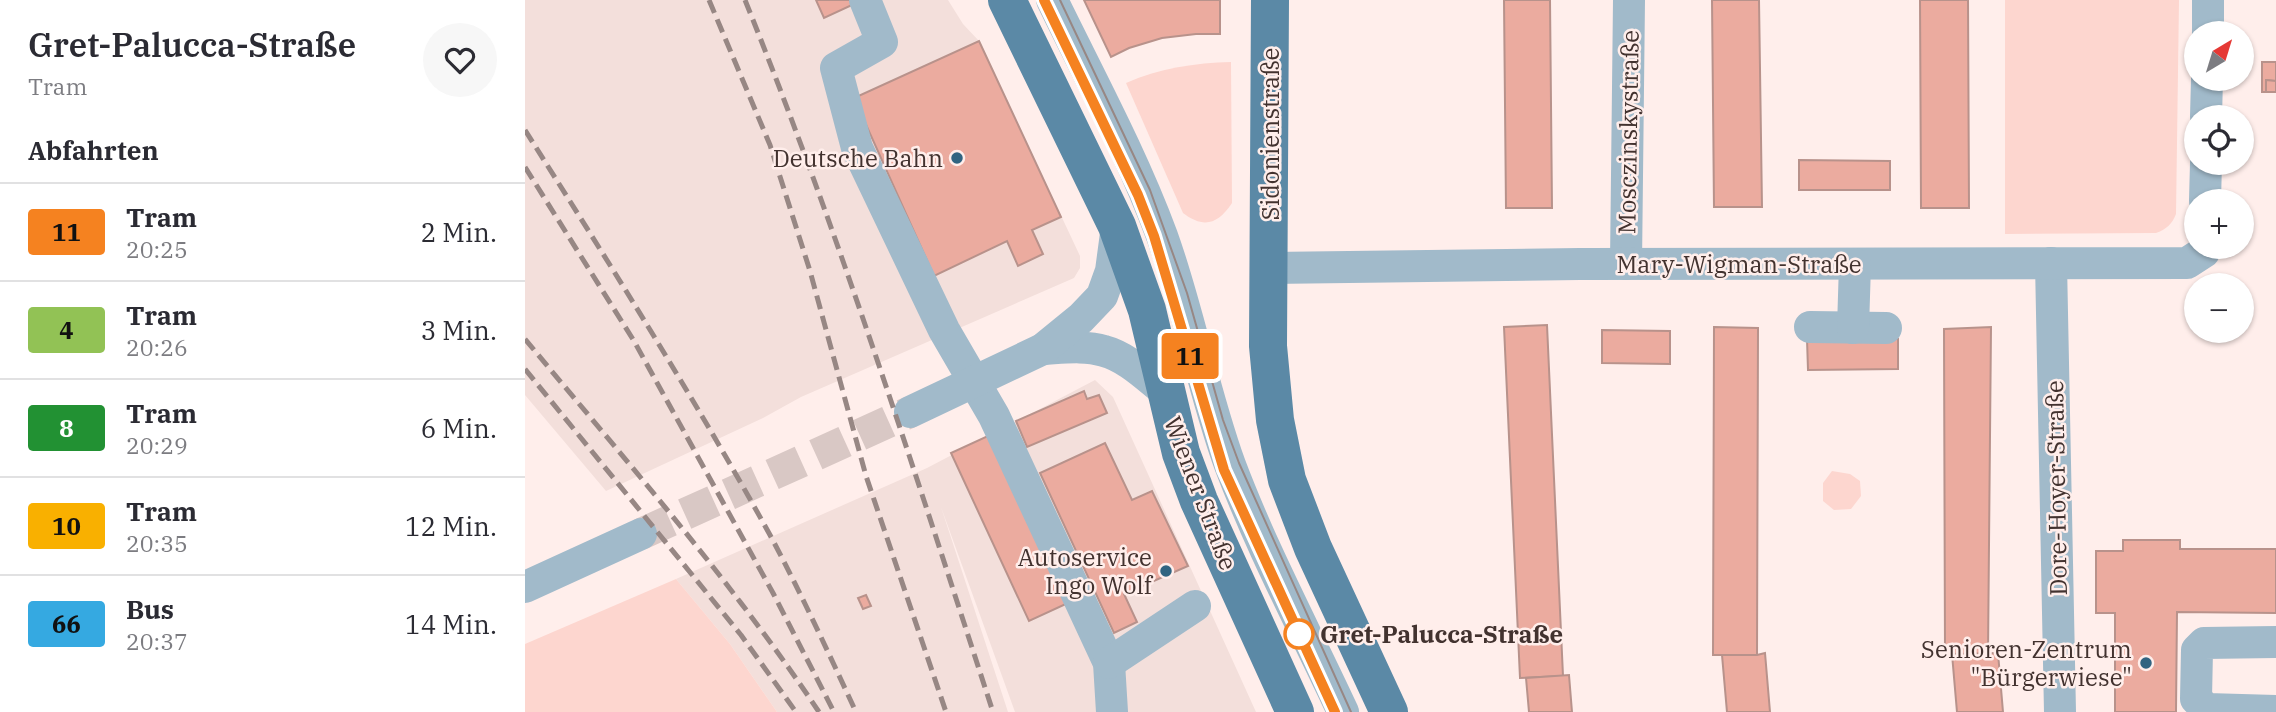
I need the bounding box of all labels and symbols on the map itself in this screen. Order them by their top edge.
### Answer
north arrow [2184,21,2254,91]
street label: Mosczinskystraße [1610,30,1646,234]
street label: Sidonienstraße [1254,48,1286,220]
place label: Deutsche Bahn [773,142,943,174]
marker: Deutsche Bahn [949,150,965,166]
street label: Mary-Wigman-Straße [1616,248,1862,280]
line badge: 11 [1159,333,1221,379]
street label: Dore-Hoyer-Straße [2038,380,2074,596]
street label: Wiener Straße [1157,412,1245,574]
place label: Autoservice Ingo Wolf [1018,541,1154,601]
marker: Autoservice Ingo Wolf [1158,563,1174,579]
place label: Gret-Palucca-Straße [1320,618,1563,650]
marker: Gret-Palucca-Straße [1284,619,1314,649]
place label: Senioren-Zentrum "Bürgerwiese" [1921,633,2132,693]
marker: Senioren-Zentrum "Bürgerwiese" [2138,655,2154,671]

